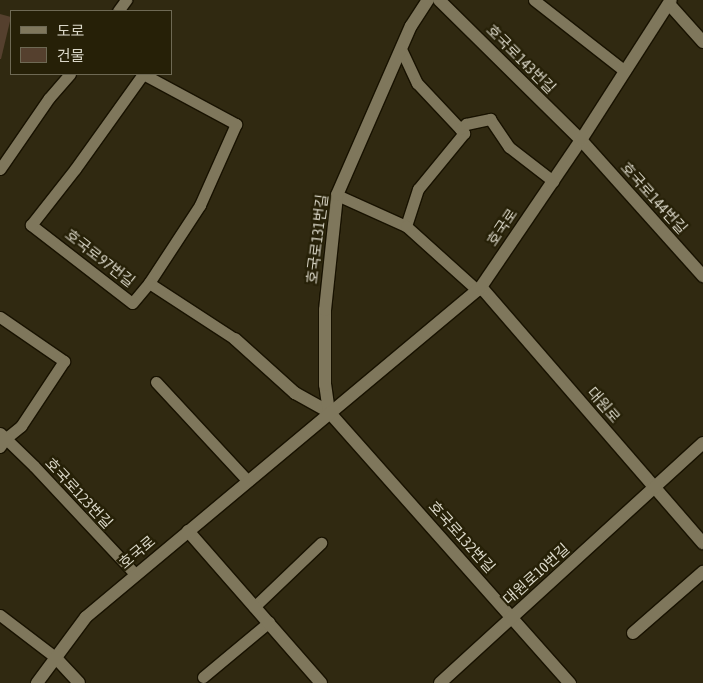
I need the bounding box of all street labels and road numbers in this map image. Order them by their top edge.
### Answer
street label: 호국로143번길 [483,21,559,97]
street label: 호국로144번길 [617,158,691,238]
street label: 호국로131번길 [303,193,331,285]
street label: 호국로 [483,205,521,249]
street label: 호국로97번길 [62,225,138,291]
street label: 대원로 [584,383,624,427]
street label: 호국로123번길 [42,454,116,532]
street label: 호국로132번길 [425,497,499,577]
street label: 호국로 [115,532,159,572]
street label: 대원로10번길 [499,540,573,608]

